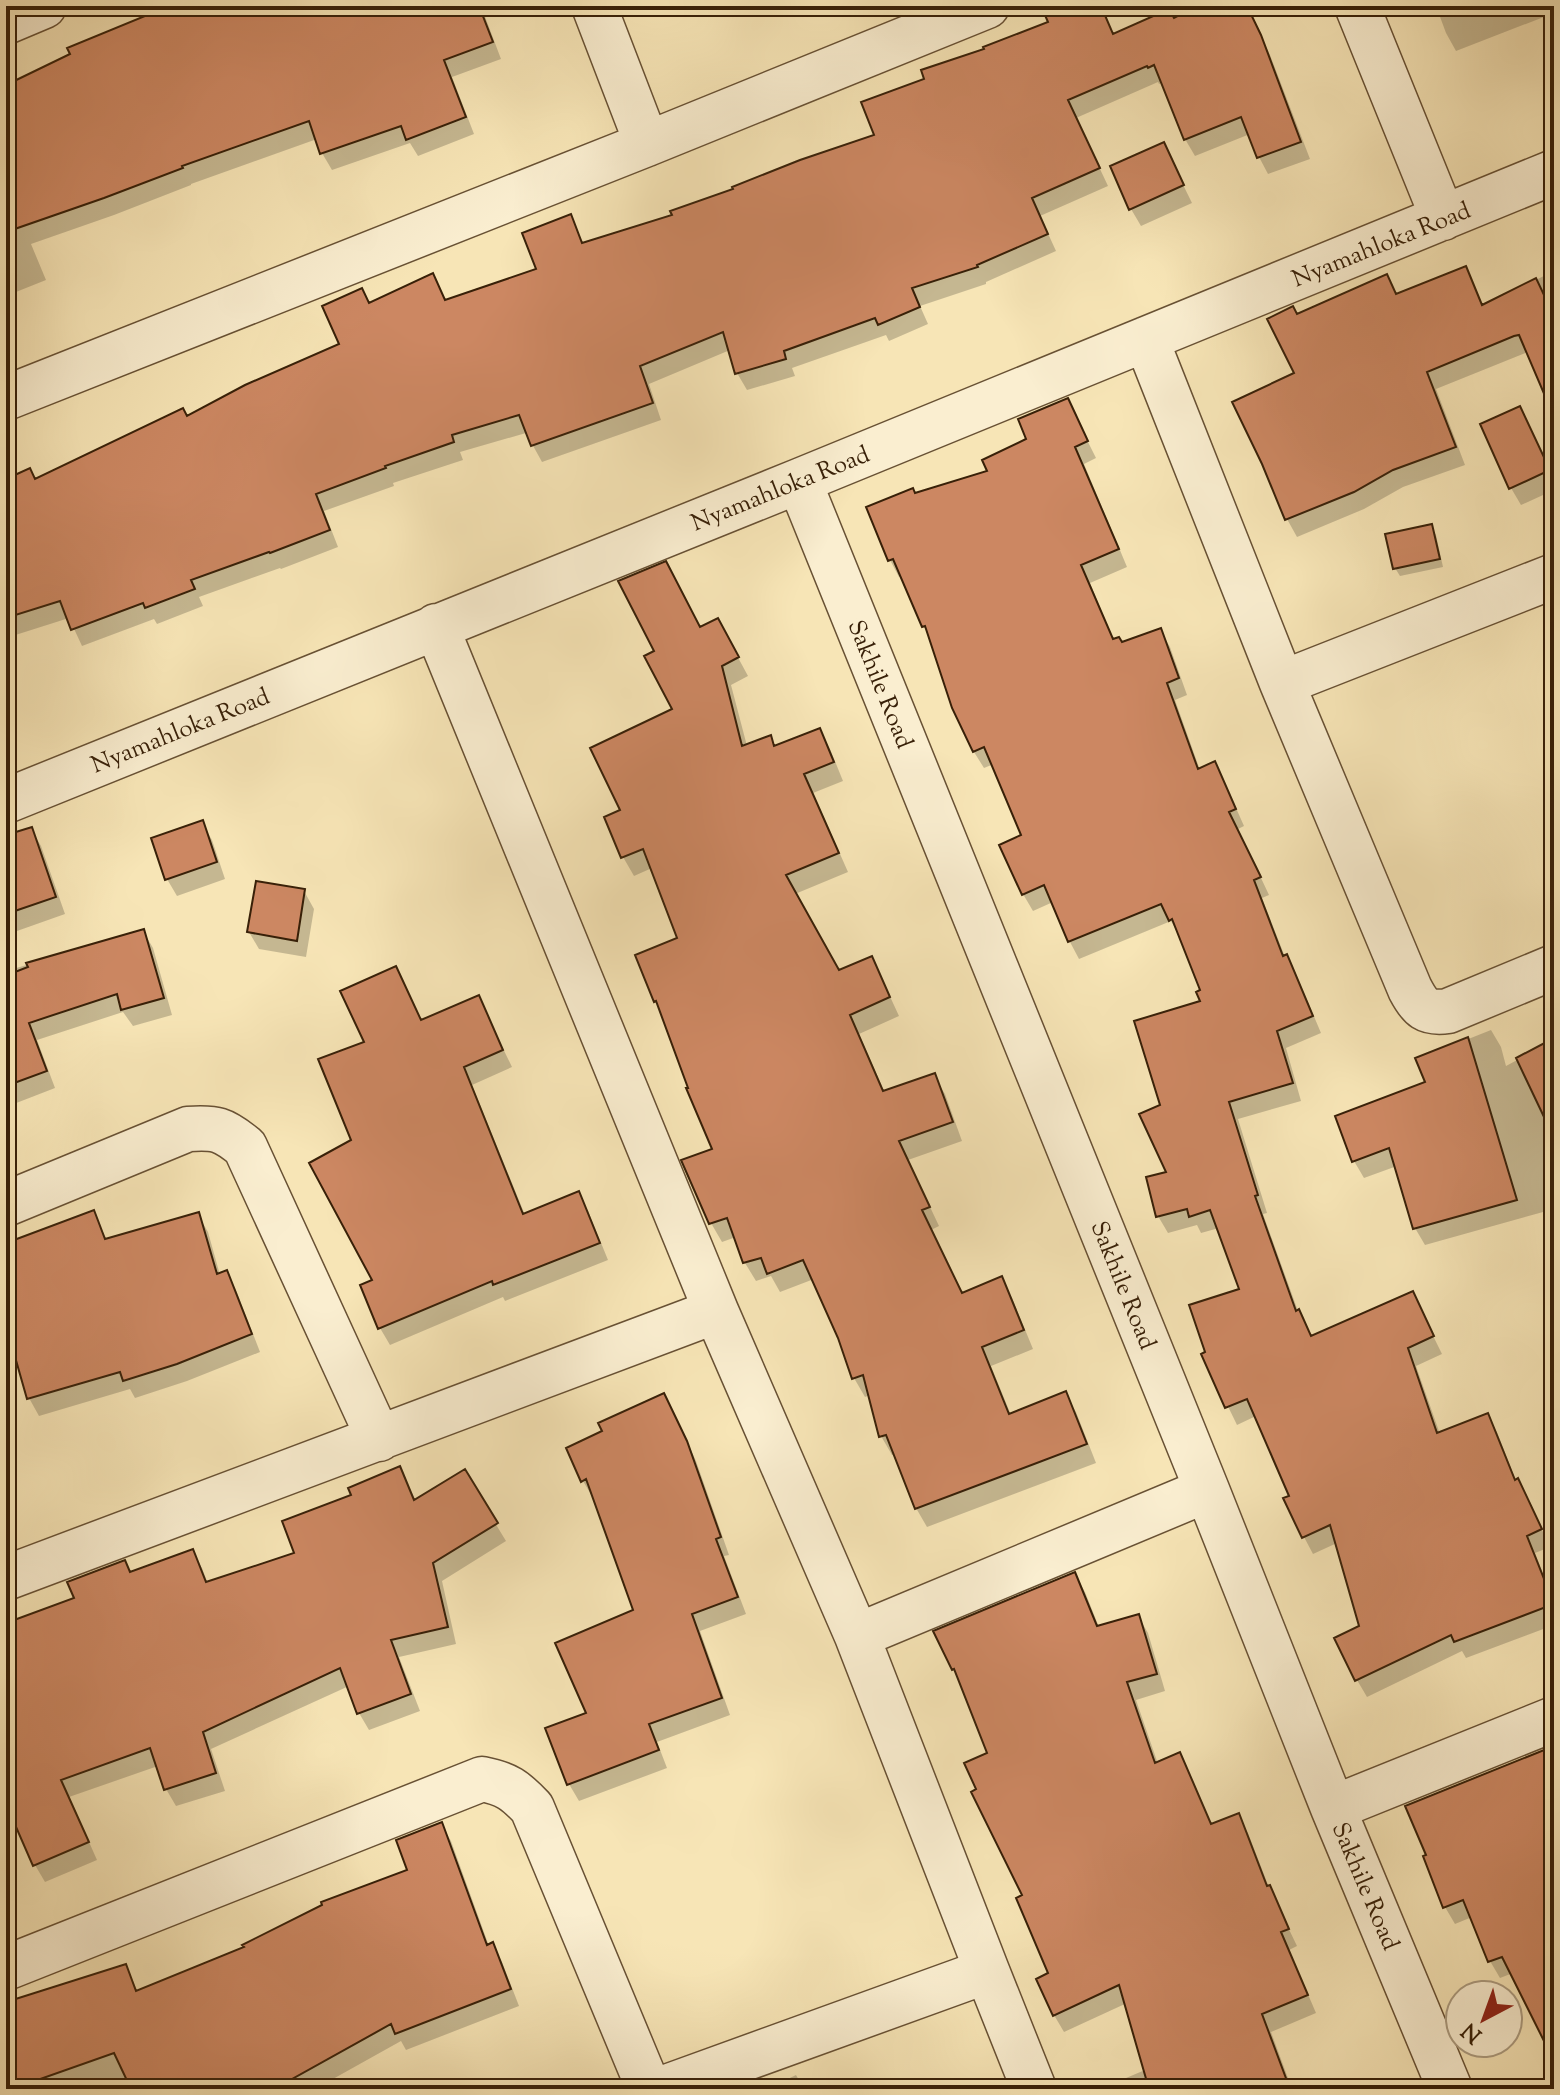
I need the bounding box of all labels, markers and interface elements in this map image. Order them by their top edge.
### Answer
street label: Nyamahloka Road [1287,194,1476,297]
street label: Nyamahloka Road [686,438,875,541]
street label: Sakhile Road [838,615,921,755]
street label: Nyamahloka Road [86,680,275,783]
street label: Sakhile Road [1081,1216,1164,1356]
street label: Sakhile Road [1322,1818,1407,1956]
north arrow [1444,1979,1524,2059]
text: N [1455,2014,1490,2050]

